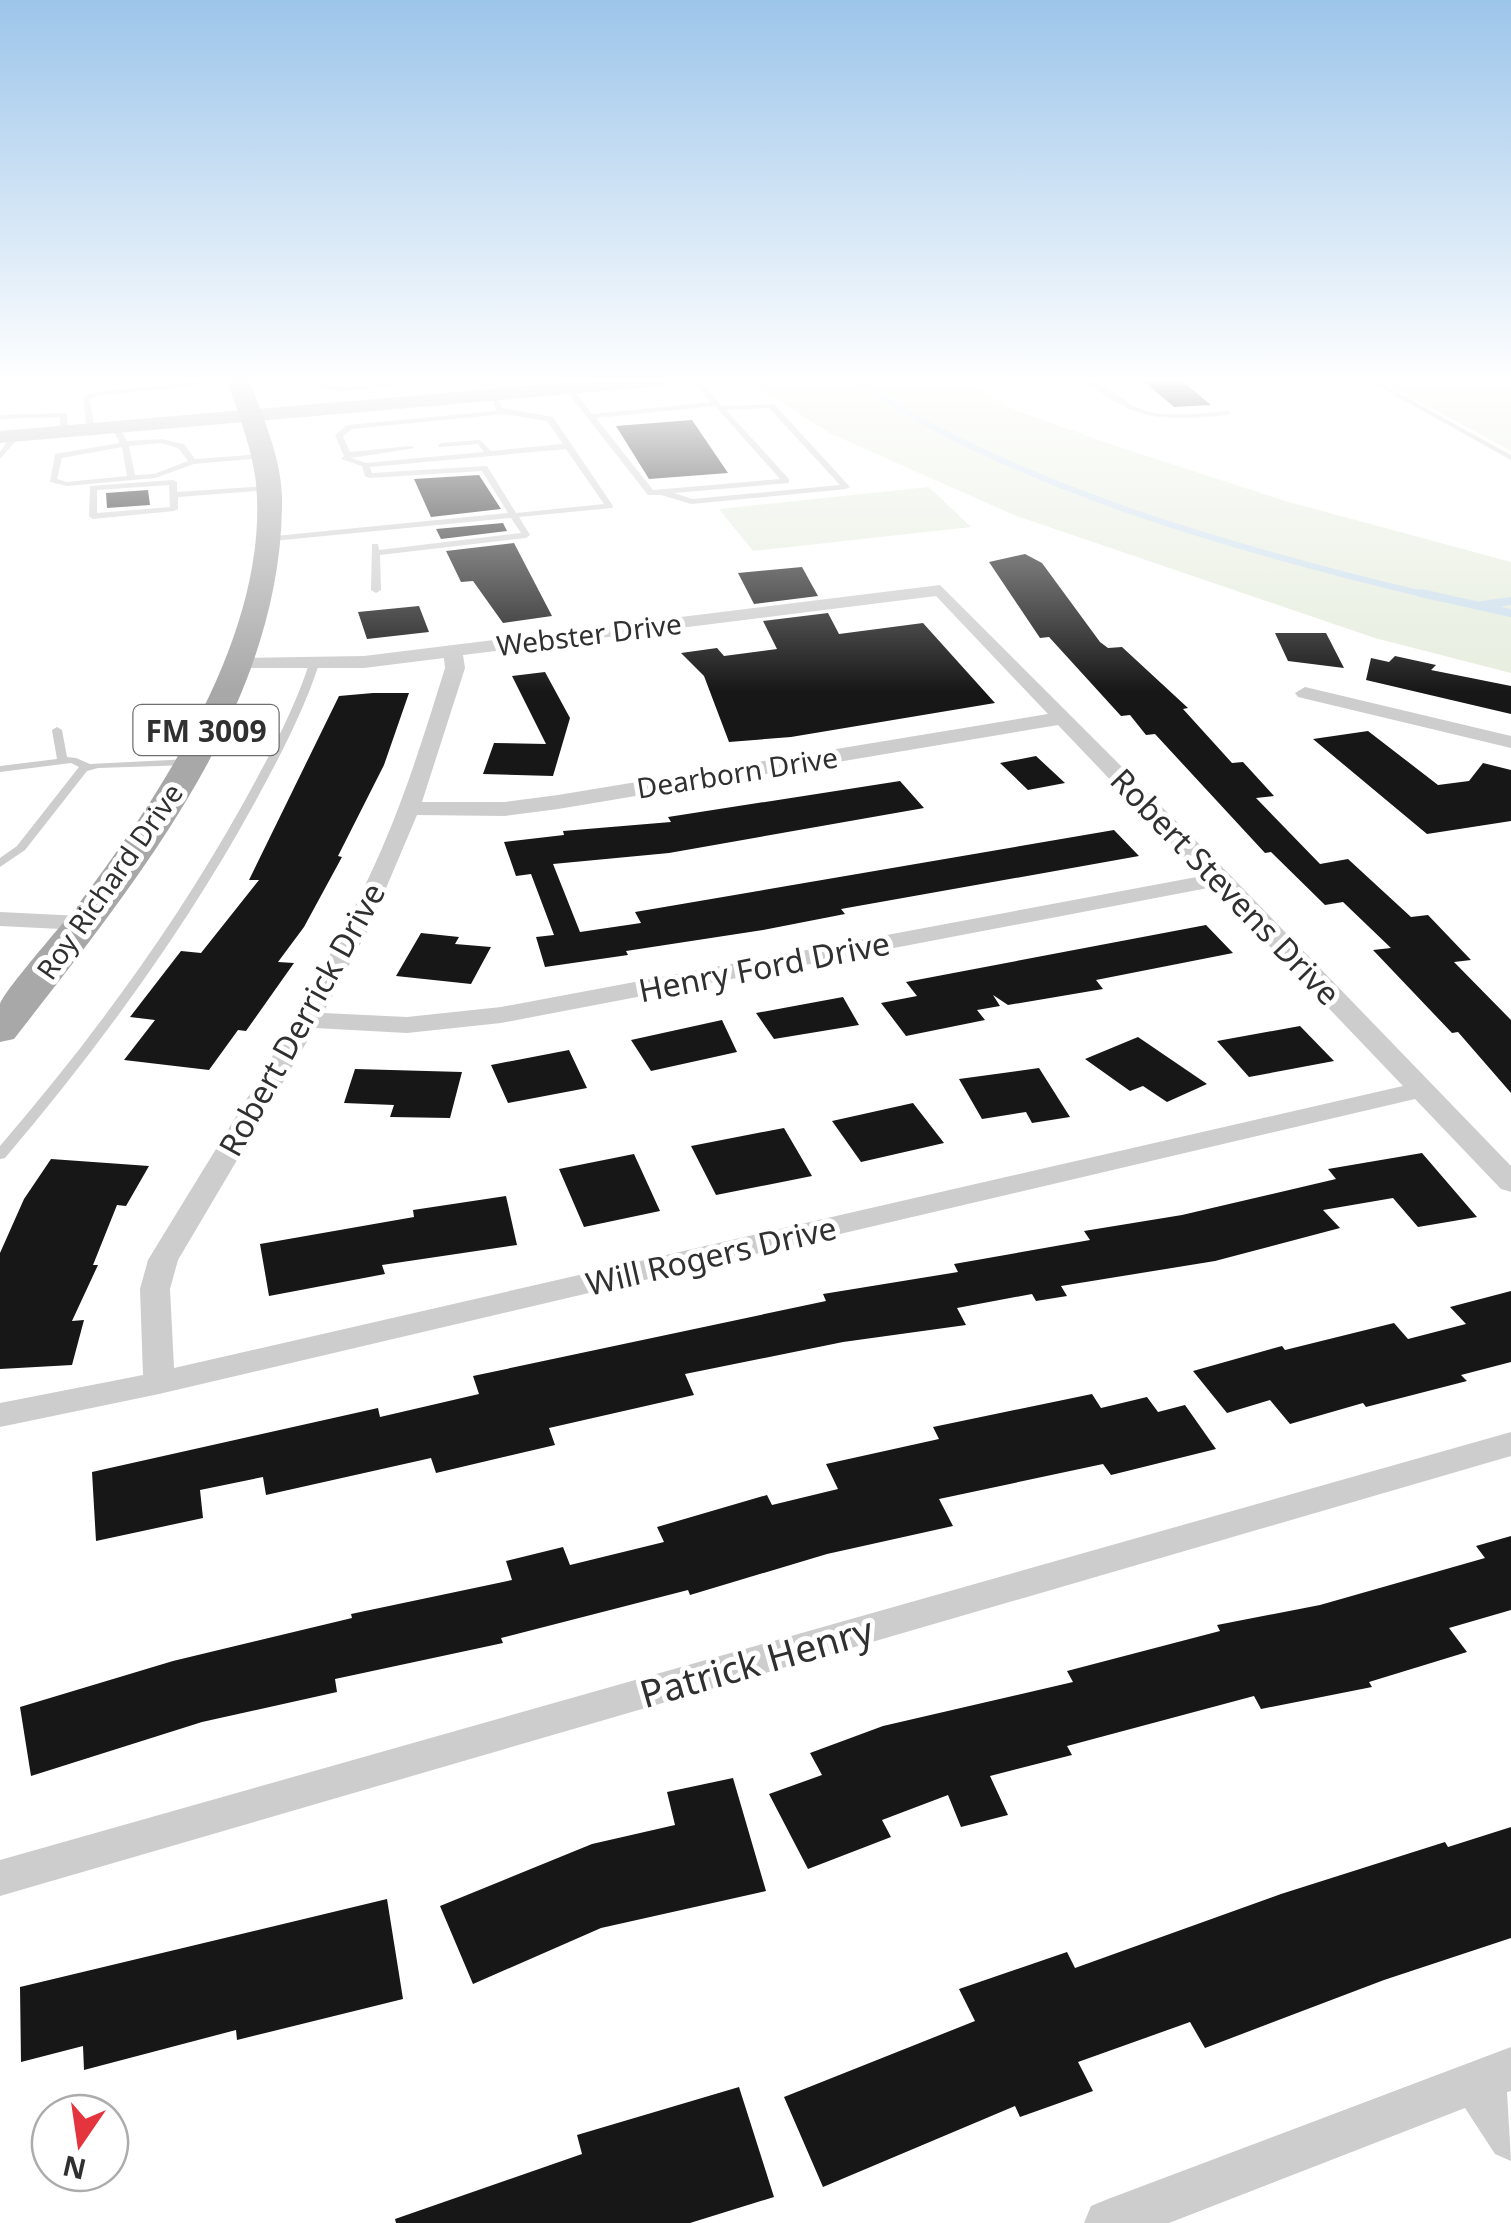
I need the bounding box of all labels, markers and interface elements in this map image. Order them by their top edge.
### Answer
street label: Webster Drive [494,604,684,664]
road number: FM 3009 [134,705,278,755]
street label: Dearborn Drive [634,737,840,807]
street label: Robert Stevens Drive [1102,758,1350,1014]
street label: Roy Richard Drive [27,775,191,987]
street label: Robert Derrick Drive [208,875,394,1163]
street label: Henry Ford Drive [635,921,893,1011]
street label: Will Rogers Drive [582,1205,840,1305]
street label: Patrick Henry [633,1603,879,1719]
north arrow [30,2093,130,2193]
text: N [59,2147,90,2189]

